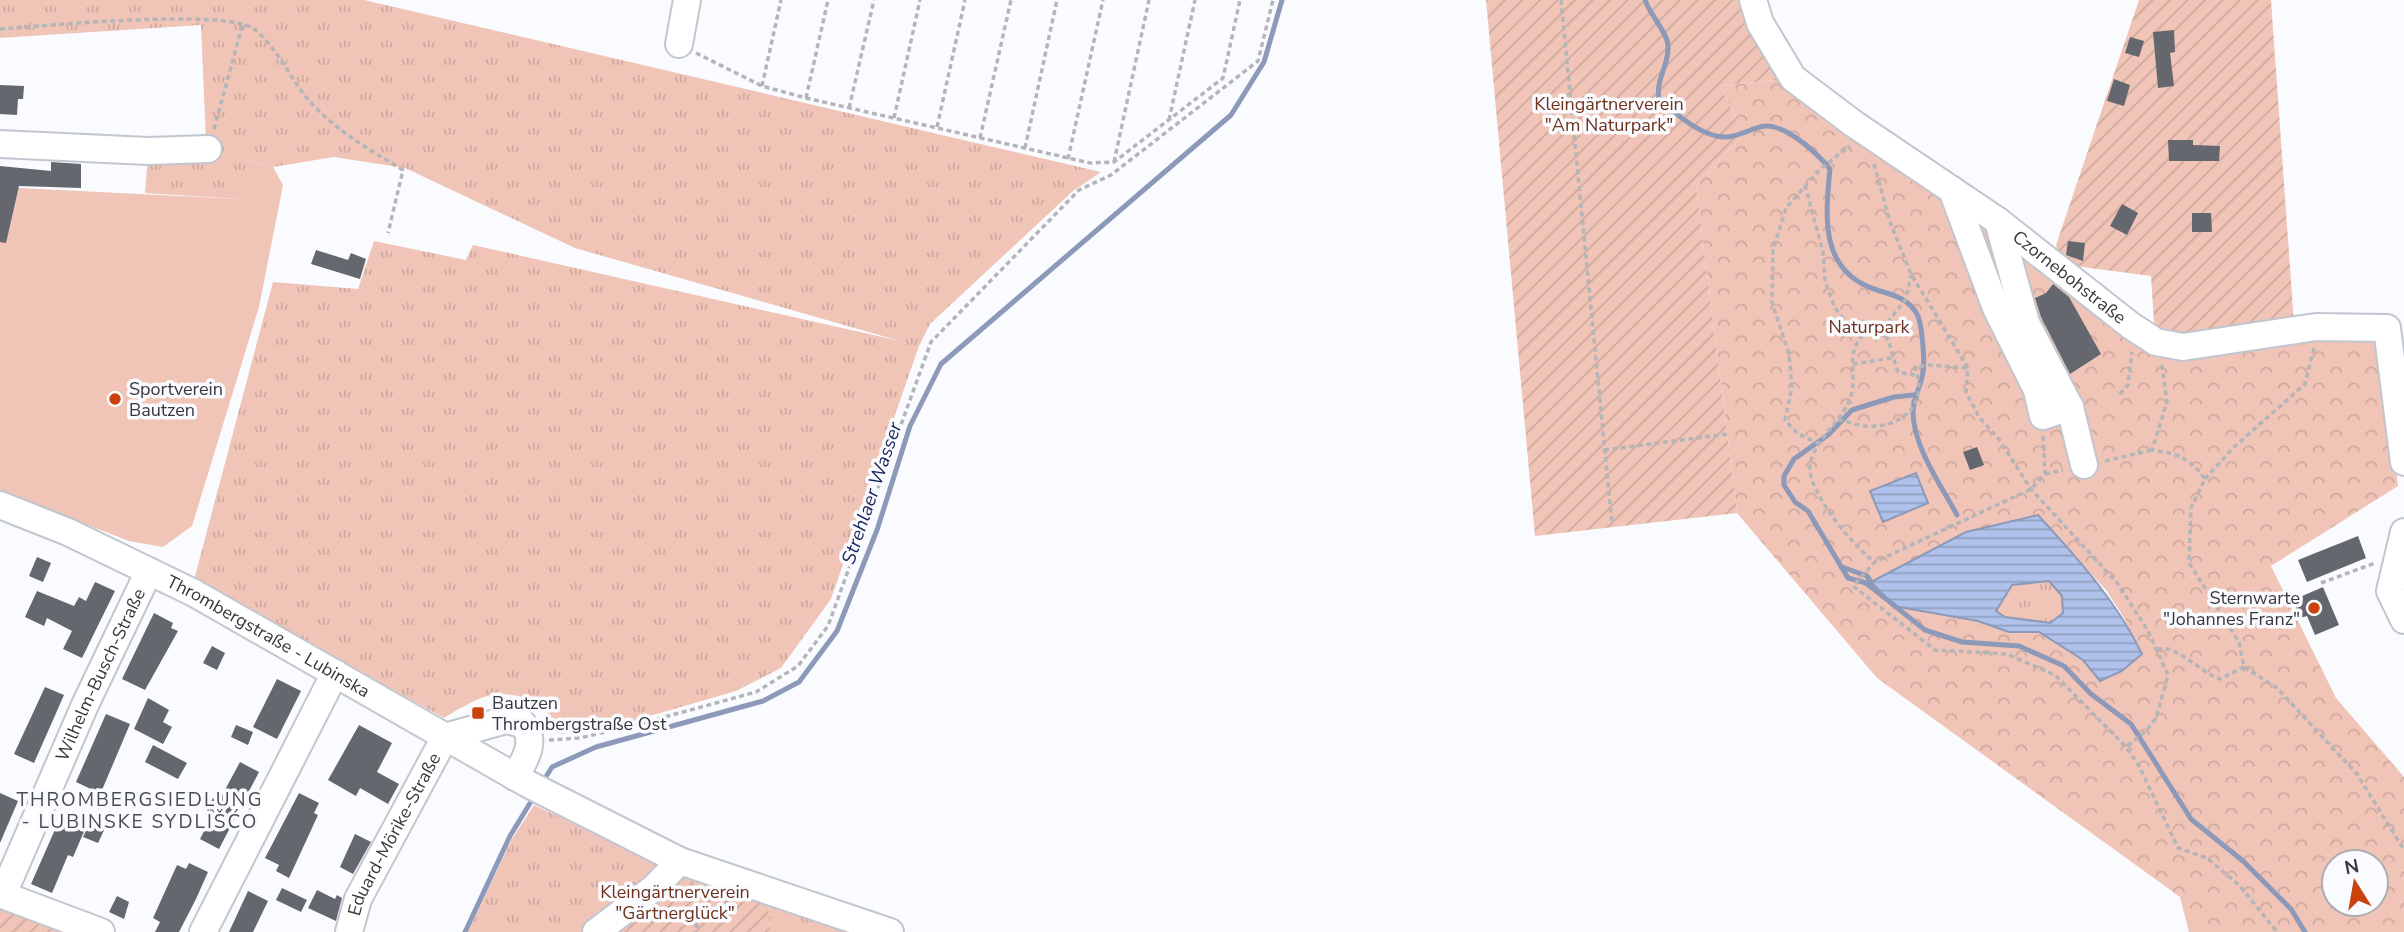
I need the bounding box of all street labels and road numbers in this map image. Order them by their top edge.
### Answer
street label: Czornebohstraße [2008,225,2131,329]
street label: Thrombergstraße - Lubinska [163,569,374,703]
street label: Wilhelm-Busch-Straße [50,584,151,765]
street label: Eduard-Mörike-Straße [342,749,446,918]

